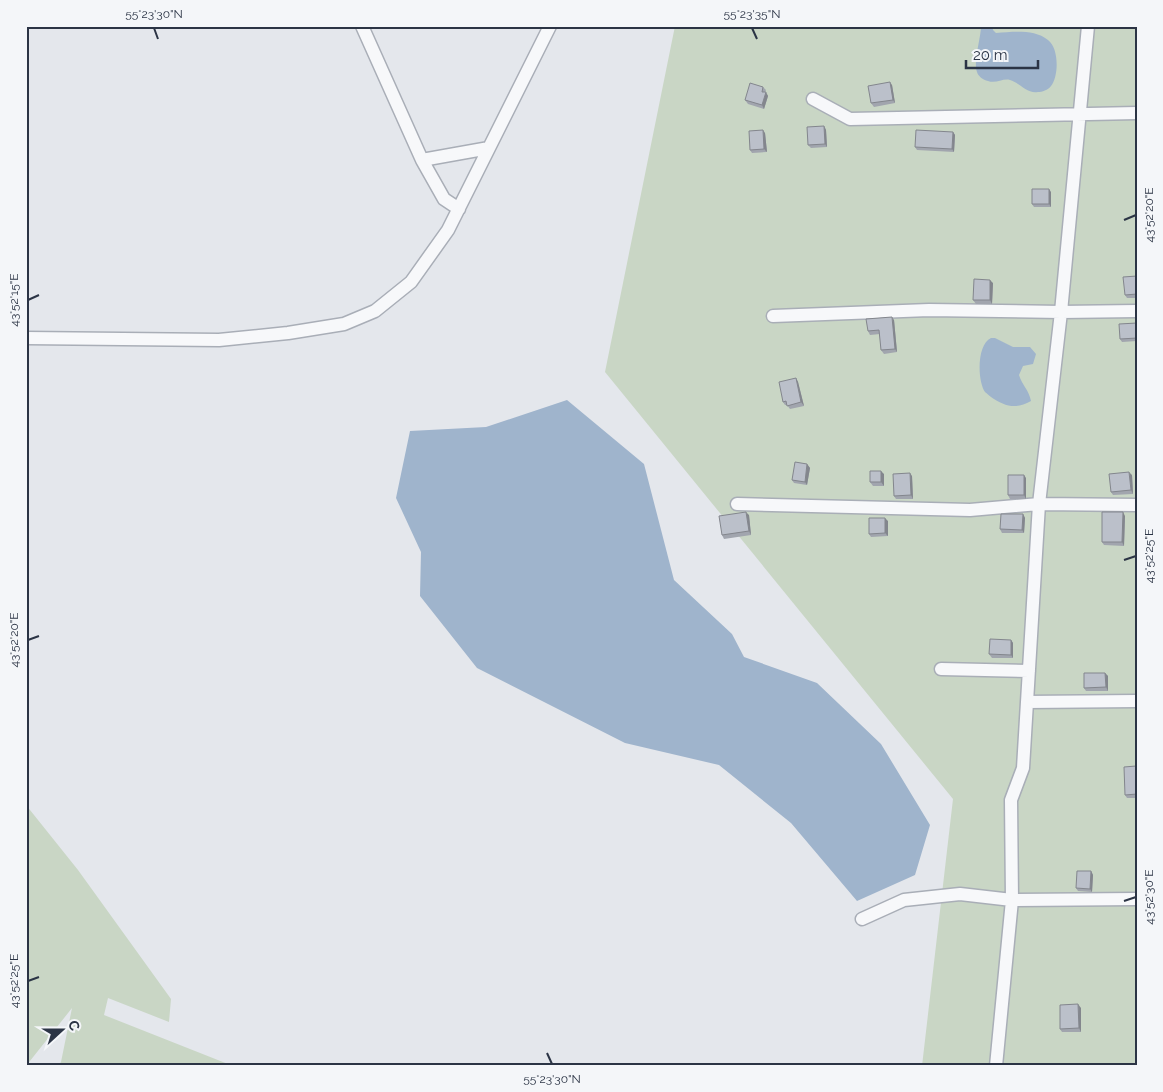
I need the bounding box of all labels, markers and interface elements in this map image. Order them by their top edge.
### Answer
text: 55°23'30"N [125,7,183,21]
text: 55°23'35"N [724,7,780,21]
scale bar [966,38,1038,70]
text: 20 m [973,46,1008,64]
text: 43°52'20"E [1142,187,1156,243]
text: 43°52'15"E [7,273,21,327]
text: 43°52'25"E [1142,529,1156,583]
text: 43°52'20"E [7,612,21,668]
text: 43°52'30"E [1142,869,1156,925]
text: 43°52'25"E [7,954,21,1008]
north arrow [38,1004,88,1054]
text: С [65,1018,83,1033]
text: 55°23'30"N [523,1072,581,1086]

